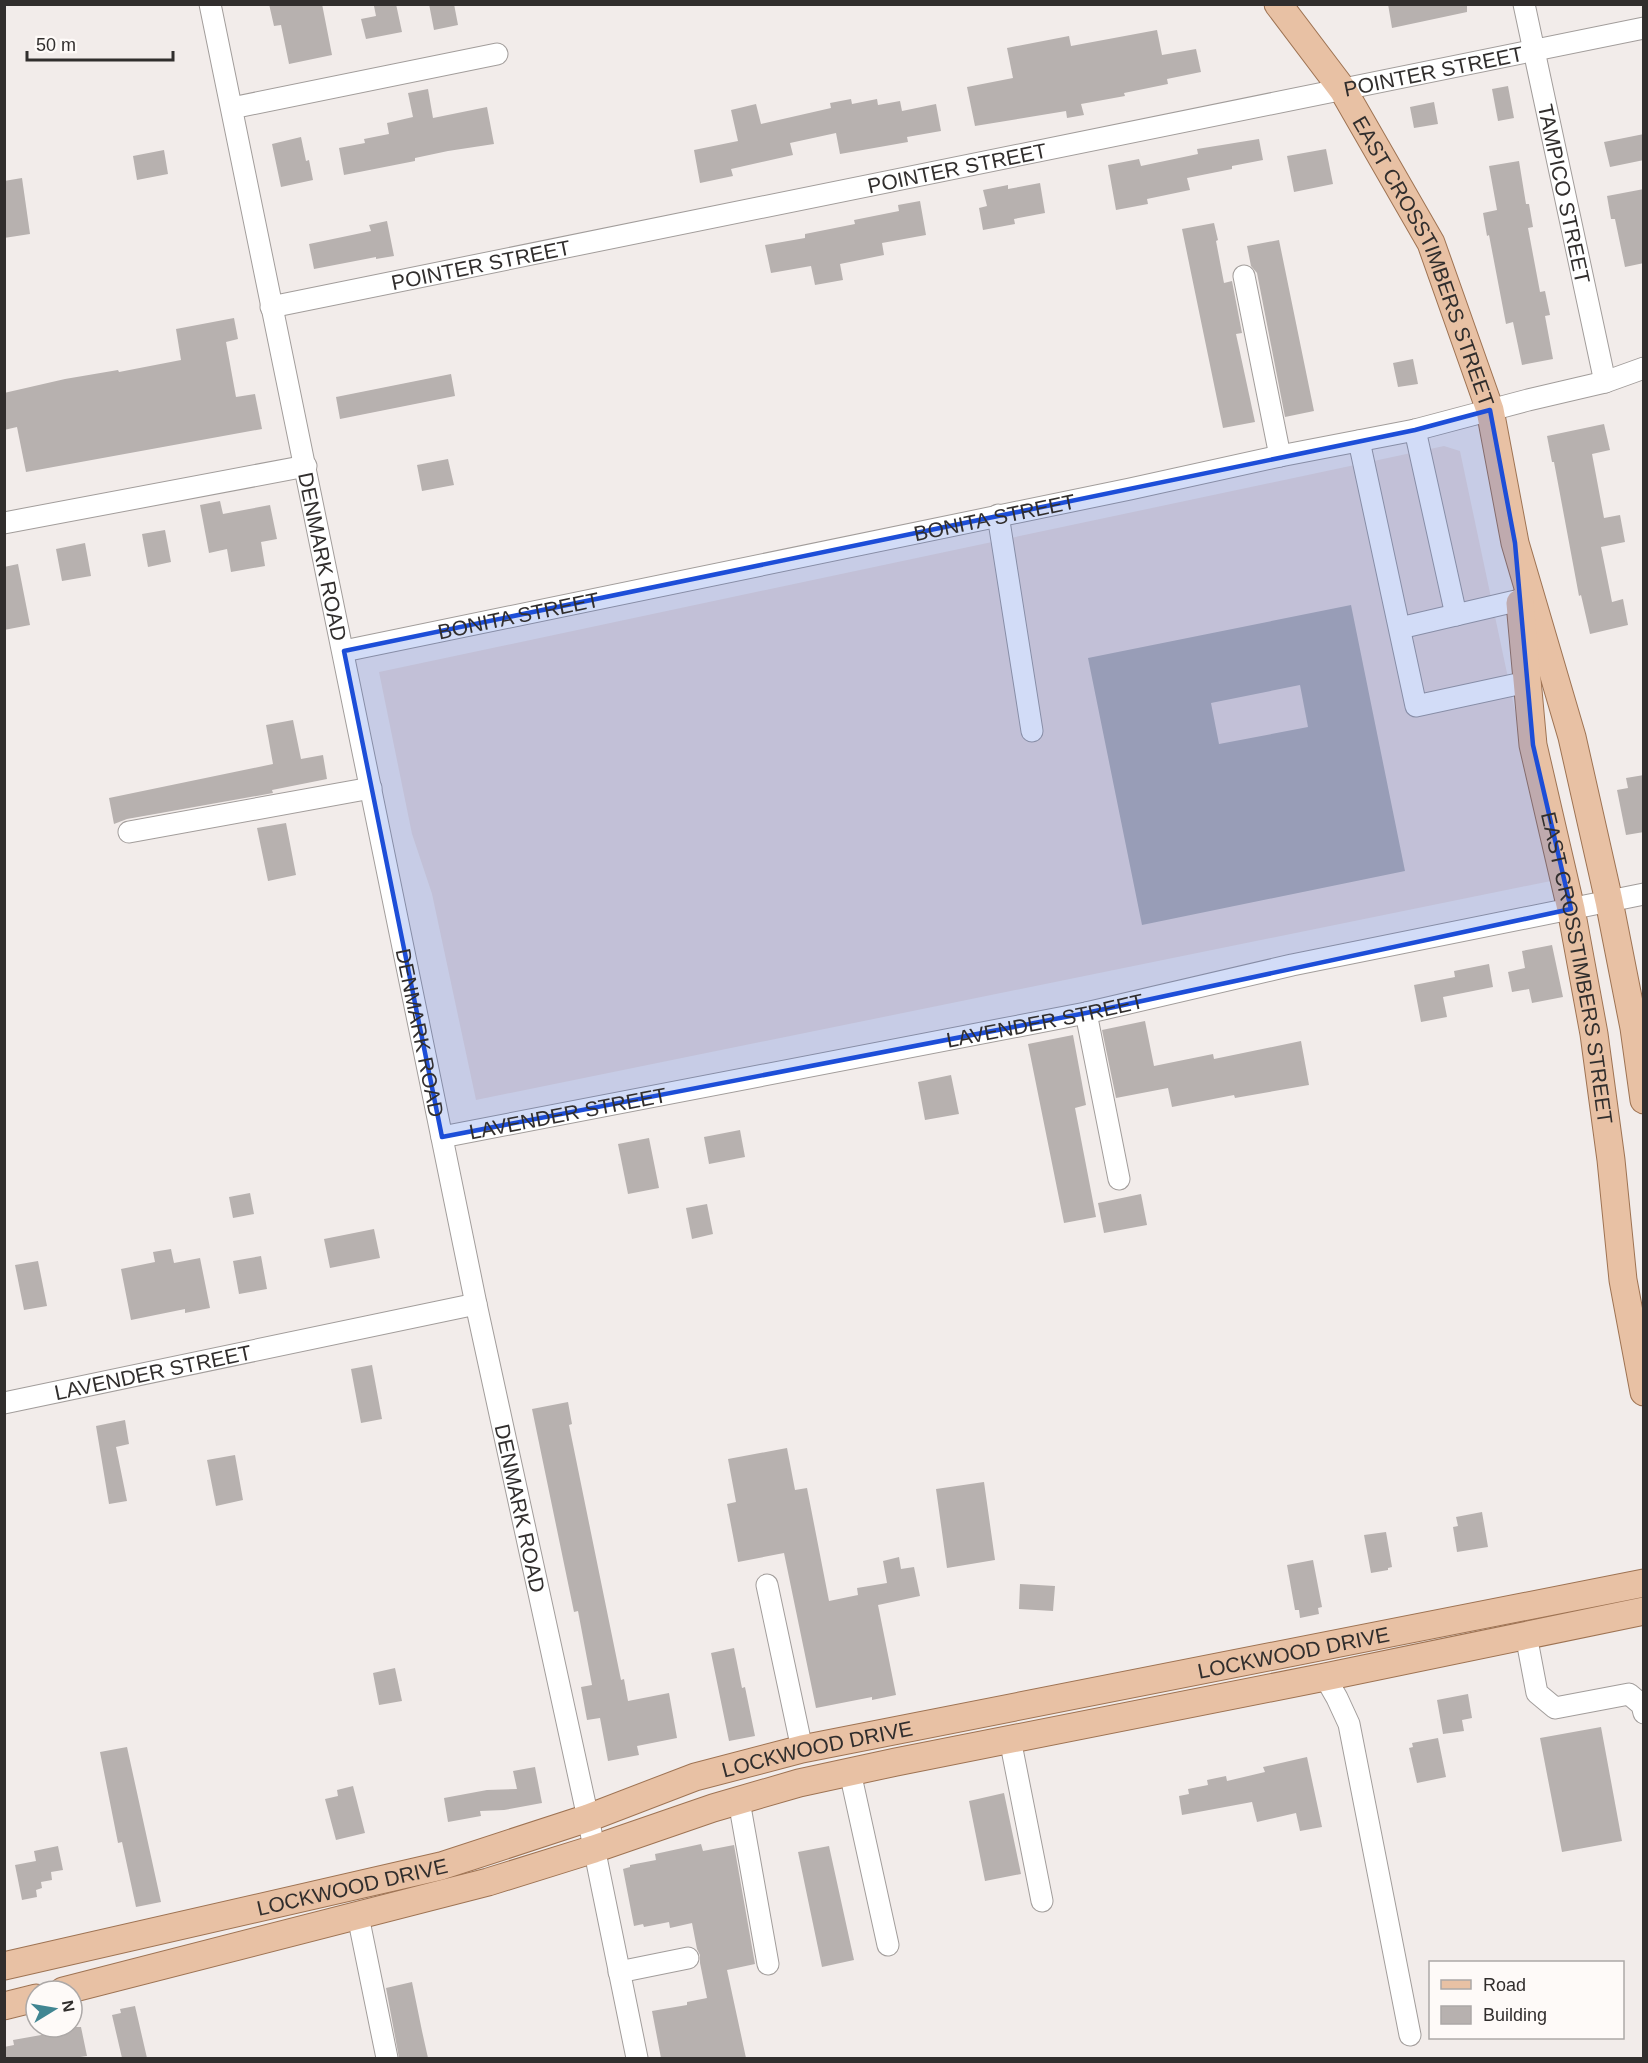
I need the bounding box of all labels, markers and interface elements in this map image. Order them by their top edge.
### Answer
scale bar [27,24,172,62]
text: 50 m [36,35,76,55]
street label: POINTER STREET [1342,41,1525,100]
street label: TAMPICO STREET [1534,102,1595,286]
street label: EAST CROSSTIMBERS STREET [1349,112,1499,409]
street label: POINTER STREET [865,138,1049,197]
street label: POINTER STREET [389,235,572,294]
street label: DENMARK ROAD [295,470,352,643]
street label: BONITA STREET [912,489,1077,545]
street label: BONITA STREET [436,587,601,643]
street label: EAST CROSSTIMBERS STREET [1537,809,1618,1125]
street label: DENMARK ROAD [392,946,449,1119]
street label: LAVENDER STREET [944,989,1146,1051]
street label: LAVENDER STREET [467,1083,668,1143]
street label: LAVENDER STREET [52,1340,253,1404]
street label: DENMARK ROAD [491,1422,550,1595]
street label: LOCKWOOD DRIVE [1196,1622,1391,1682]
street label: LOCKWOOD DRIVE [719,1716,914,1781]
street label: LOCKWOOD DRIVE [254,1853,450,1919]
legend [1429,1961,1624,2039]
text: Road [1483,1975,1526,1995]
north arrow [24,1979,84,2039]
text: N [59,1999,78,2014]
text: Building [1483,2005,1547,2025]

